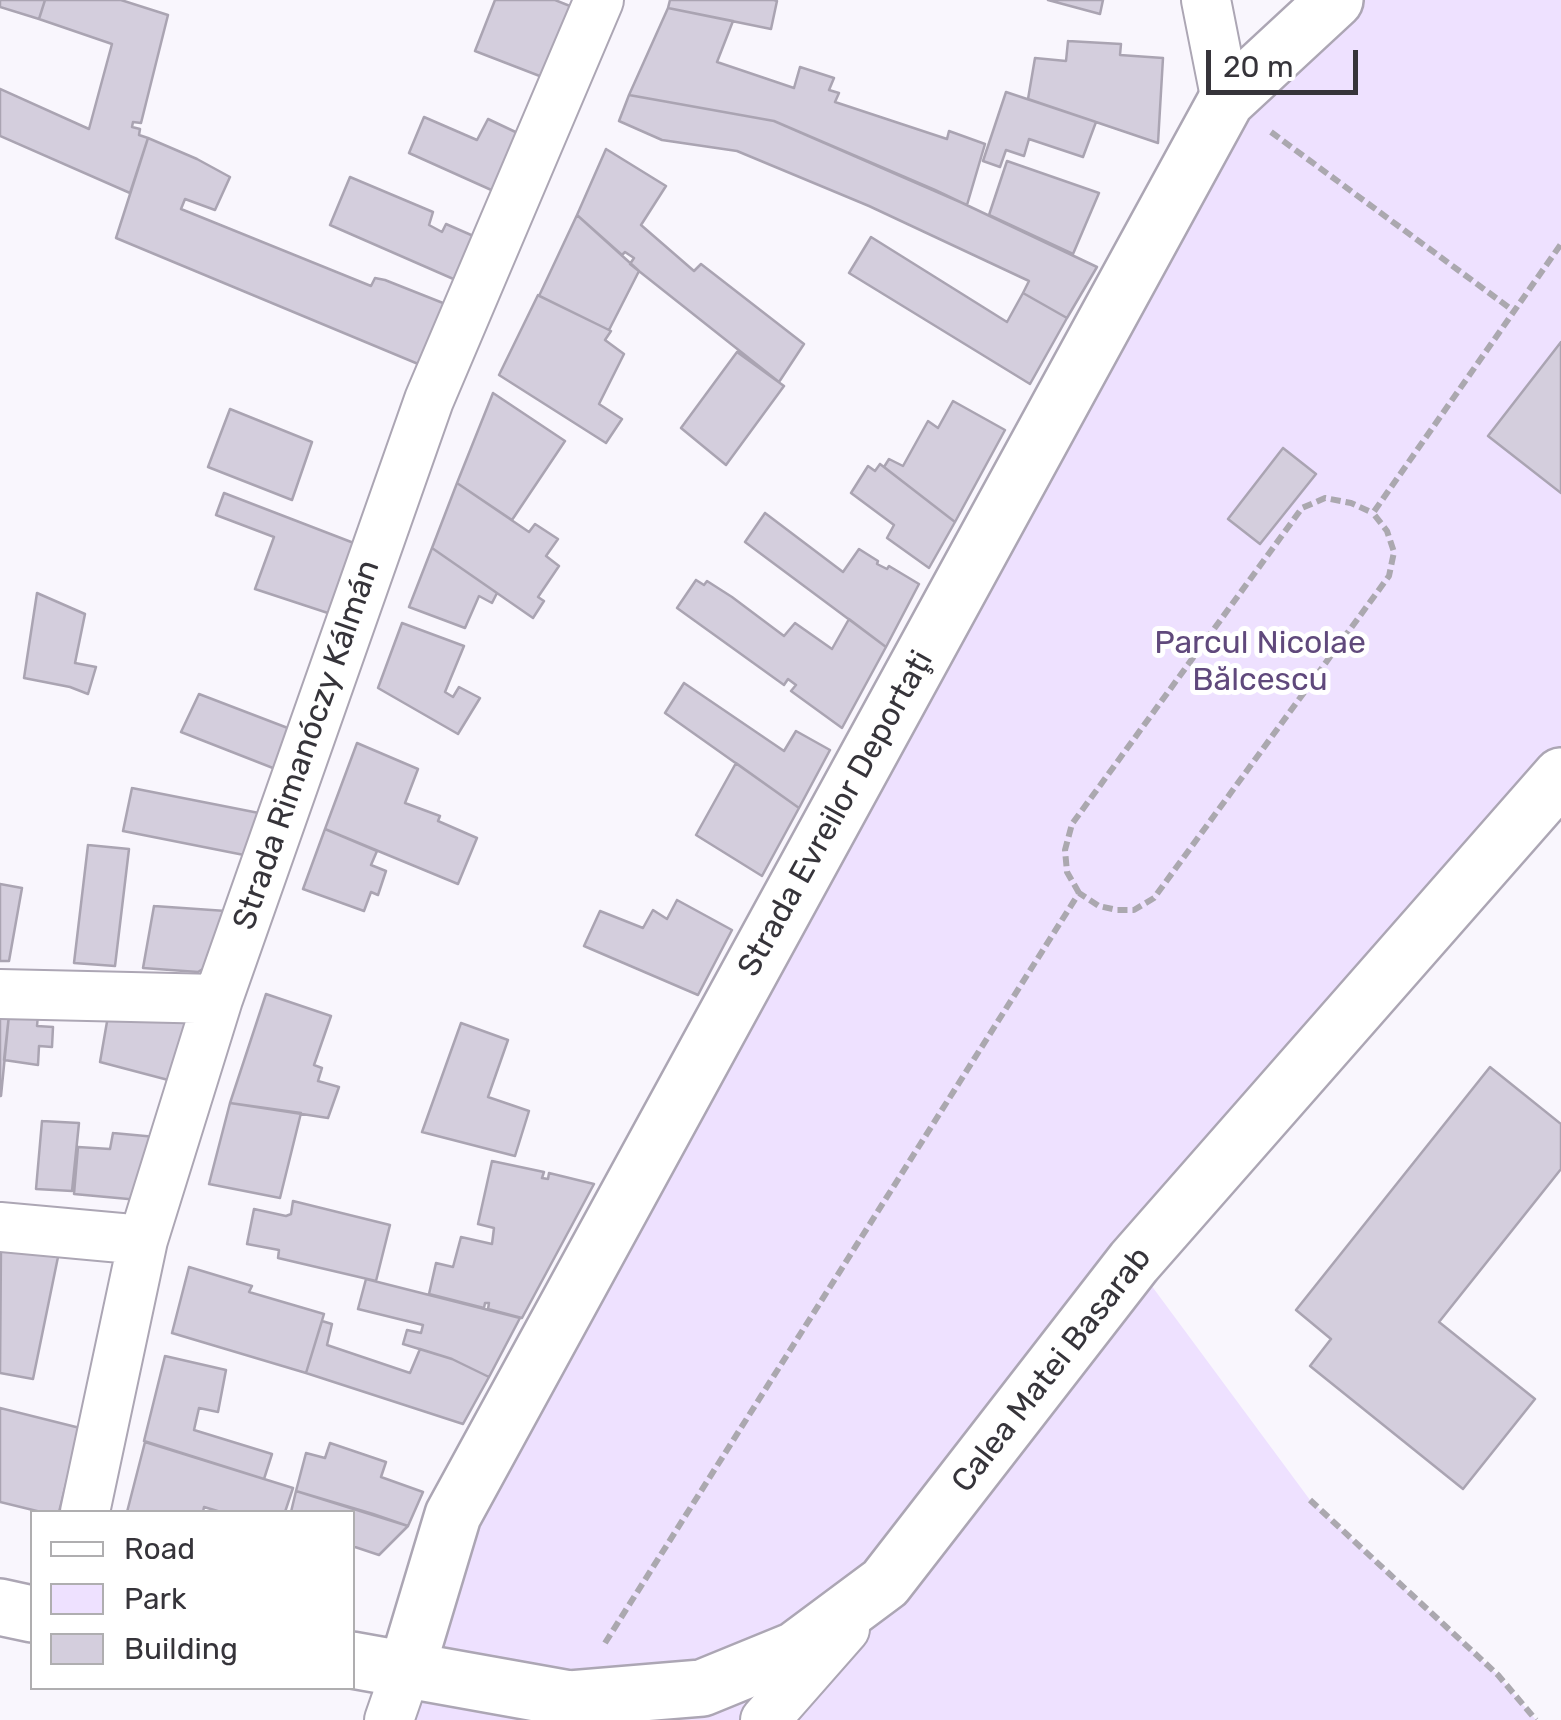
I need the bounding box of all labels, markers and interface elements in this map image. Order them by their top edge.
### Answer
scale bar [1211,30,1364,92]
text: 20 m [1223,49,1294,85]
street label: Strada Rimanóczy Kálmán [226,555,388,935]
park label: Parcul Nicolae Bălcescu [1154,625,1366,700]
street label: Strada Evreilor Deportaţi [730,644,942,984]
street label: Calea Matei Basarab [944,1240,1160,1500]
legend [30,1510,355,1690]
text: Road [124,1531,195,1567]
text: Park [124,1581,186,1617]
text: Building [124,1631,238,1667]

